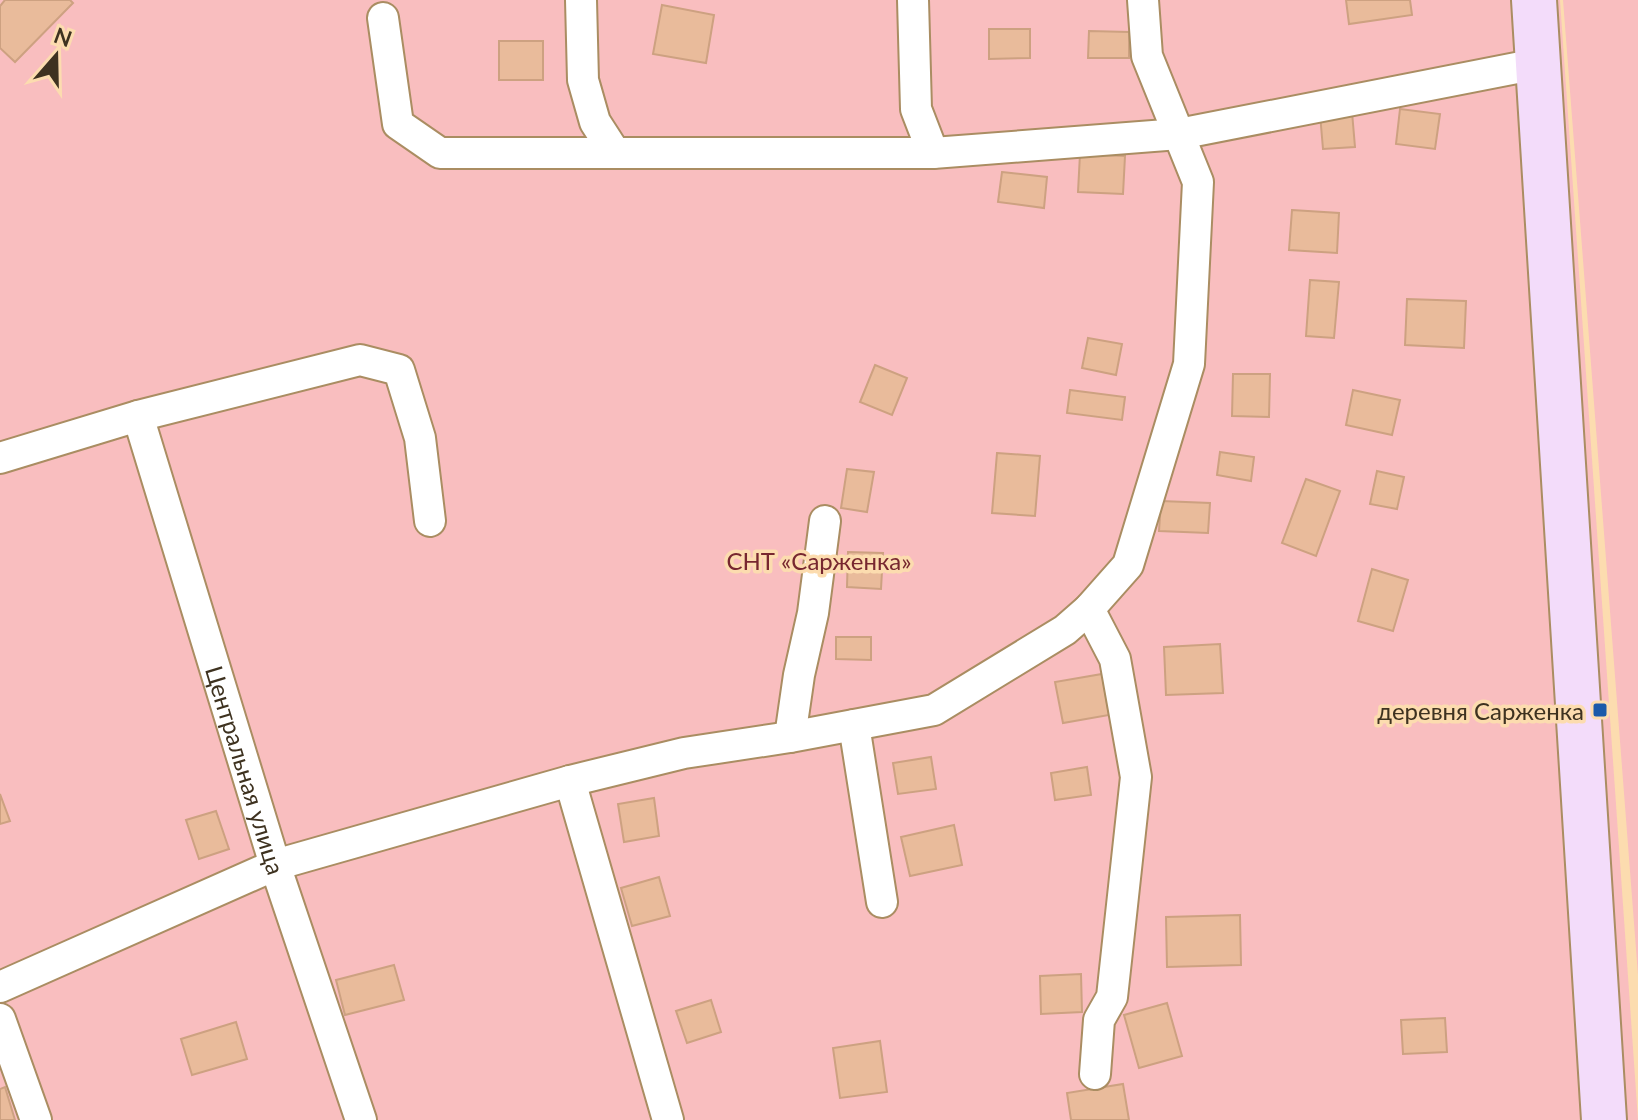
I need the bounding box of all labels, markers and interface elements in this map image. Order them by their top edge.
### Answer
north arrow [16,16,96,96]
text: N [50,21,76,52]
park label: СНТ «Сарженка» [726,546,912,575]
street label: Центральная улица [201,662,292,878]
place label: деревня Сарженка [1377,696,1584,725]
marker: деревня Сарженка [1591,701,1609,719]

